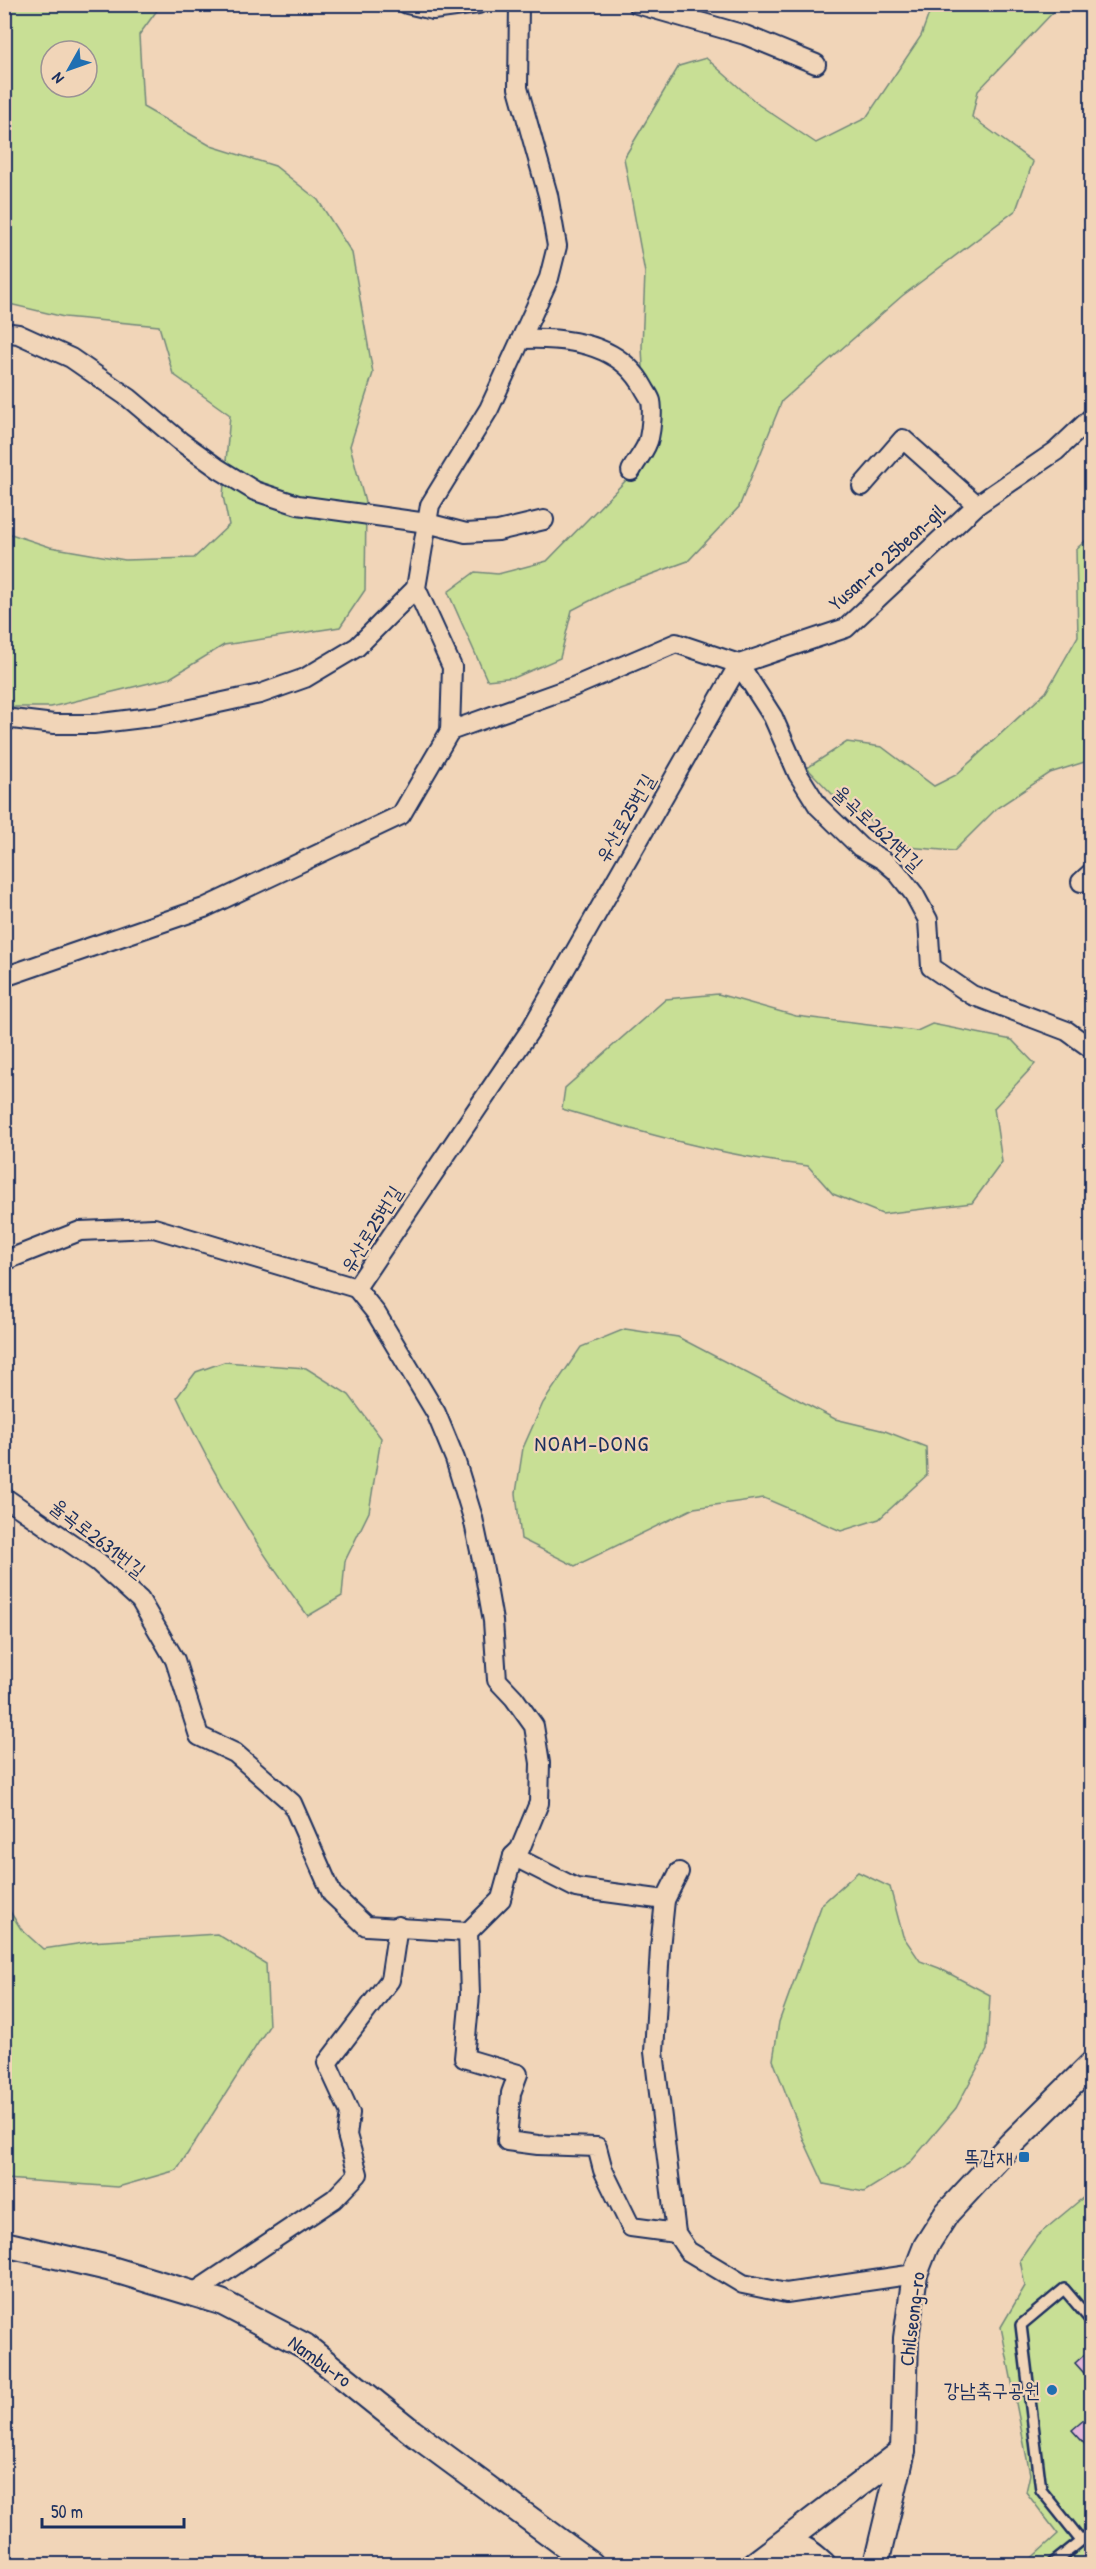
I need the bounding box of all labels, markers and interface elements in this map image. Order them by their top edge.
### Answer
north arrow [39,39,99,99]
text: N [46,68,69,89]
street label: Yusan-ro 25beon-gil [823,497,951,616]
street label: 유산로25번길 [588,768,661,867]
street label: 율곡로2621번길 [827,779,929,877]
street label: 유산로25번길 [333,1180,408,1278]
district label: NOAM-DONG [534,1428,650,1458]
street label: 율곡로2631번길 [45,1492,152,1583]
place label: 똑갑재 [964,2143,1012,2170]
marker: 똑갑재 [1017,2150,1031,2164]
street label: Chilseong-ro [892,2270,931,2368]
street label: Nambu-ro [283,2328,357,2393]
place label: 강남축구공원 [943,2376,1040,2403]
marker: 강남축구공원 [1045,2383,1059,2397]
scale bar [42,2491,184,2529]
text: 50 m [51,2499,83,2524]

